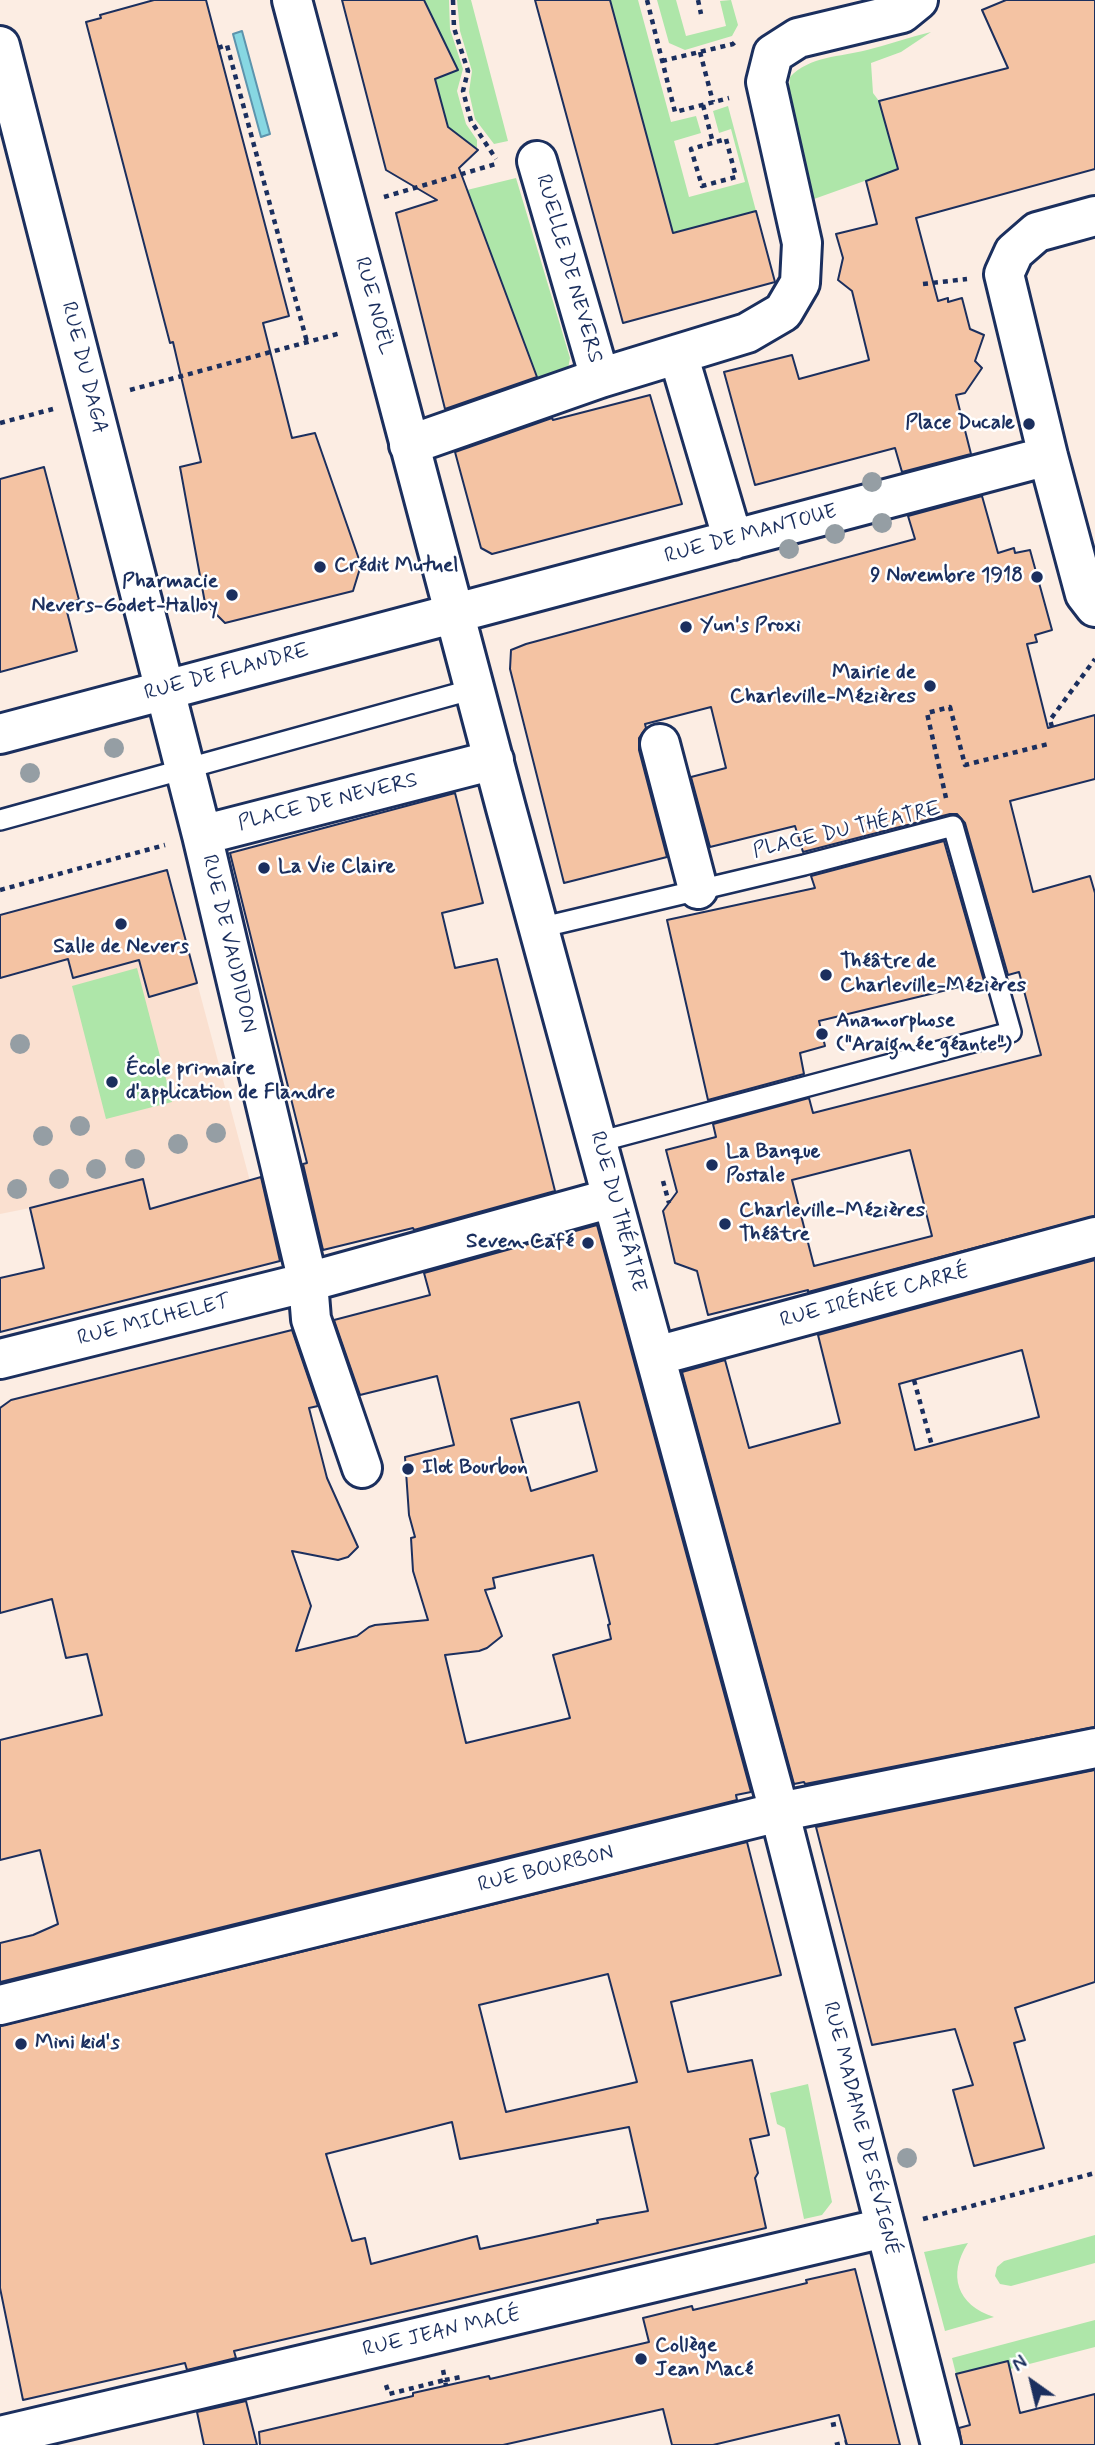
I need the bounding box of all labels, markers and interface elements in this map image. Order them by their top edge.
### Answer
street label: RUELLE DE NEVERS [529,172,607,366]
street label: RUE NOËL [348,255,398,357]
street label: RUE DU DAGA [54,299,112,437]
place label: Place Ducale [905,411,1015,437]
marker: Place Ducale [1021,416,1037,432]
street label: RUE DE MANTOUE [662,500,840,570]
place label: Crédit Mutuel [334,554,458,580]
marker: Crédit Mutuel [312,559,328,575]
place label: 9 Novembre 1918 [870,564,1023,590]
marker: 9 Novembre 1918 [1029,569,1045,585]
place label: Pharmacie Nevers-Godet-Halloy [32,570,218,620]
marker: Pharmacie Nevers-Godet-Halloy [224,587,240,603]
place label: Yun's Proxi [700,614,801,640]
marker: Yun's Proxi [678,619,694,635]
street label: RUE DE FLANDRE [142,639,312,707]
place label: Mairie de Charleville-Mézières [730,661,916,711]
marker: Mairie de Charleville-Mézières [922,678,938,694]
street label: PLACE DE NEVERS [236,768,420,838]
street label: PLACE DU THÉATRE [751,797,943,865]
street label: RUE DE VAUDIDON [195,853,261,1035]
place label: La Vie Claire [278,855,395,881]
marker: La Vie Claire [256,860,272,876]
marker: Salle de Nevers [113,916,129,932]
place label: Salle de Nevers [53,935,189,961]
place label: Théâtre de Charleville-Mézières [840,950,1026,1000]
marker: Théâtre de Charleville-Mézières [818,967,834,983]
place label: Anamorphose ("Araignée géante") [836,1009,1012,1059]
marker: Anamorphose ("Araignée géante") [814,1026,830,1042]
place label: École primaire d'application de Flandre [126,1057,335,1107]
marker: École primaire d'application de Flandre [104,1074,120,1090]
street label: RUE DU THÉÂTRE [583,1129,651,1295]
place label: La Banque Postale [726,1140,820,1190]
marker: La Banque Postale [704,1157,720,1173]
place label: Charleville-Mézières Théâtre [739,1199,925,1249]
marker: Charleville-Mézières Théâtre [717,1216,733,1232]
place label: Seven Café [466,1230,574,1256]
marker: Seven Café [580,1235,596,1251]
street label: RUE IRÉNÉE CARRÉ [778,1260,972,1334]
street label: RUE MICHELET [75,1290,233,1352]
place label: Ilot Bourbon [422,1456,528,1482]
marker: Ilot Bourbon [400,1461,416,1477]
street label: RUE BOURBON [476,1841,616,1899]
street label: RUE MADAME DE SÉVIGNÉ [816,1999,904,2259]
place label: Mini kid's [35,2031,120,2057]
marker: Mini kid's [13,2036,29,2052]
street label: RUE JEAN MACÉ [360,2303,524,2363]
place label: Collège Jean Macé [655,2334,753,2384]
north arrow [997,2347,1067,2417]
text: N [1008,2350,1032,2378]
marker: Collège Jean Macé [633,2351,649,2367]

